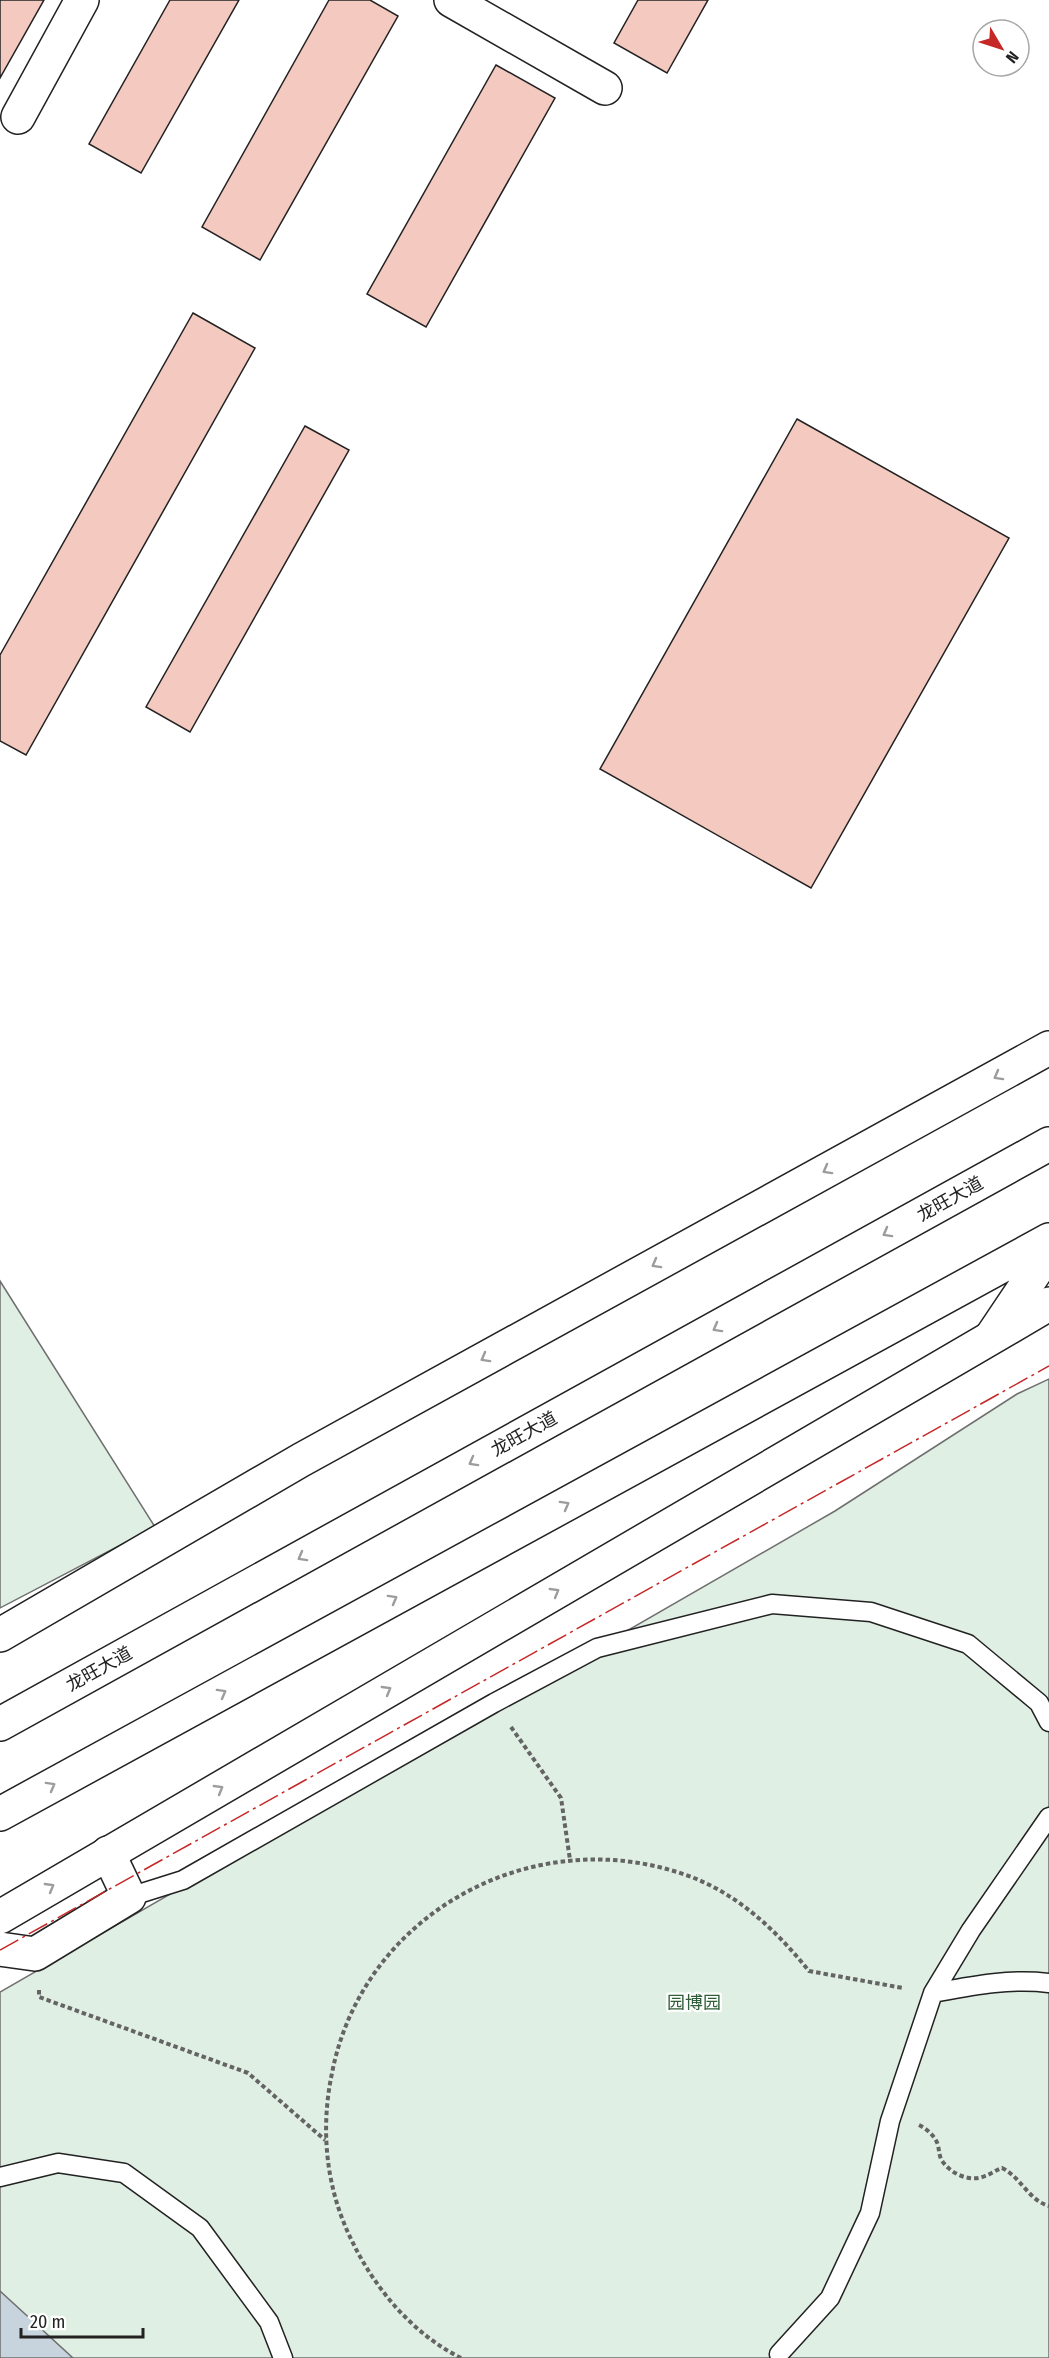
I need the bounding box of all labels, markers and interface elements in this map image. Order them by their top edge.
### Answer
north arrow [971,18,1031,78]
text: N [1002,47,1023,67]
one-way arrow [994,1069,1004,1080]
one-way arrow [823,1163,833,1174]
street label: 龙旺大道 [913,1172,987,1226]
one-way arrow [883,1226,894,1237]
one-way arrow [652,1257,662,1268]
one-way arrow [713,1320,723,1332]
one-way arrow [481,1351,492,1362]
street label: 龙旺大道 [487,1407,561,1461]
one-way arrow [468,1455,479,1467]
one-way arrow [558,1501,569,1513]
one-way arrow [298,1550,308,1561]
one-way arrow [549,1587,559,1599]
one-way arrow [387,1595,398,1606]
street label: 龙旺大道 [62,1642,136,1696]
one-way arrow [381,1686,391,1697]
one-way arrow [216,1689,227,1700]
one-way arrow [45,1782,56,1793]
one-way arrow [213,1784,223,1796]
one-way arrow [44,1883,55,1894]
park label: 园博园 [667,1992,721,2014]
scale bar [21,2301,142,2339]
text: 20 m [30,2311,65,2333]

